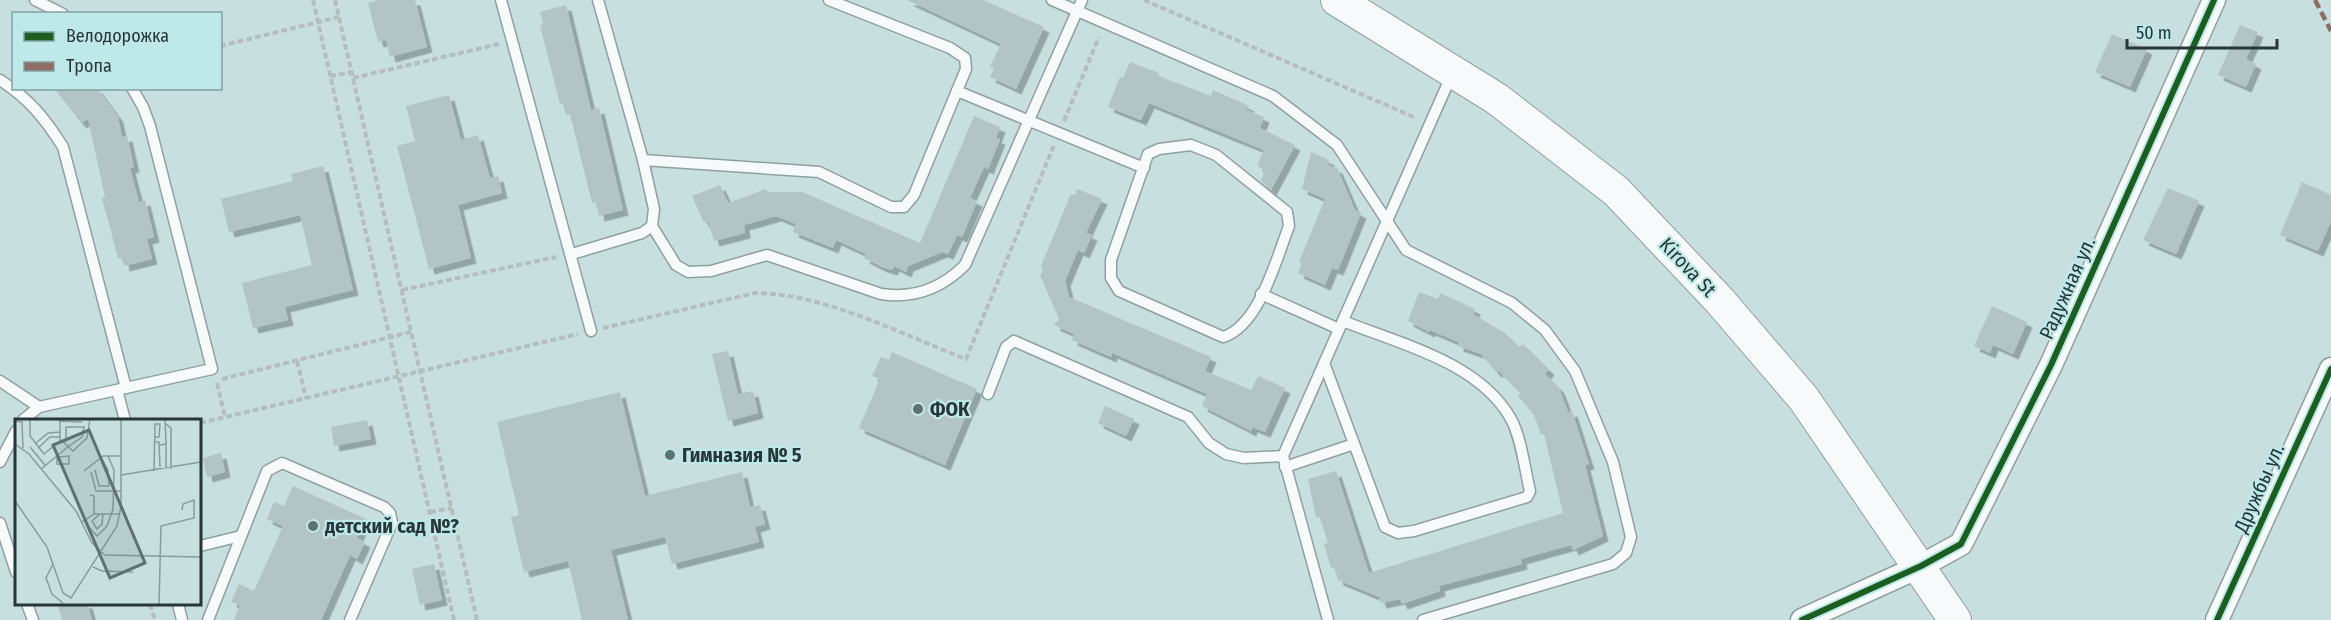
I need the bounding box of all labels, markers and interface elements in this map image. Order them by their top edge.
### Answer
legend [12,12,222,90]
scale bar [2127,12,2277,50]
text: 50 m [2136,22,2172,44]
text: Велодорожка [66,25,169,47]
text: Тропа [66,55,112,77]
street label: Kirova St [1655,232,1722,302]
street label: Радужная ул. [2034,233,2100,343]
place label: ФОК [930,397,970,421]
marker: ФОК [911,402,925,416]
inset map [15,419,201,605]
street label: Дружбы ул. [2228,440,2289,537]
place label: Гимназия № 5 [682,443,802,467]
marker: Гимназия № 5 [663,448,677,462]
place label: детский сад №? [324,514,459,538]
marker: детский сад №? [306,519,320,533]

